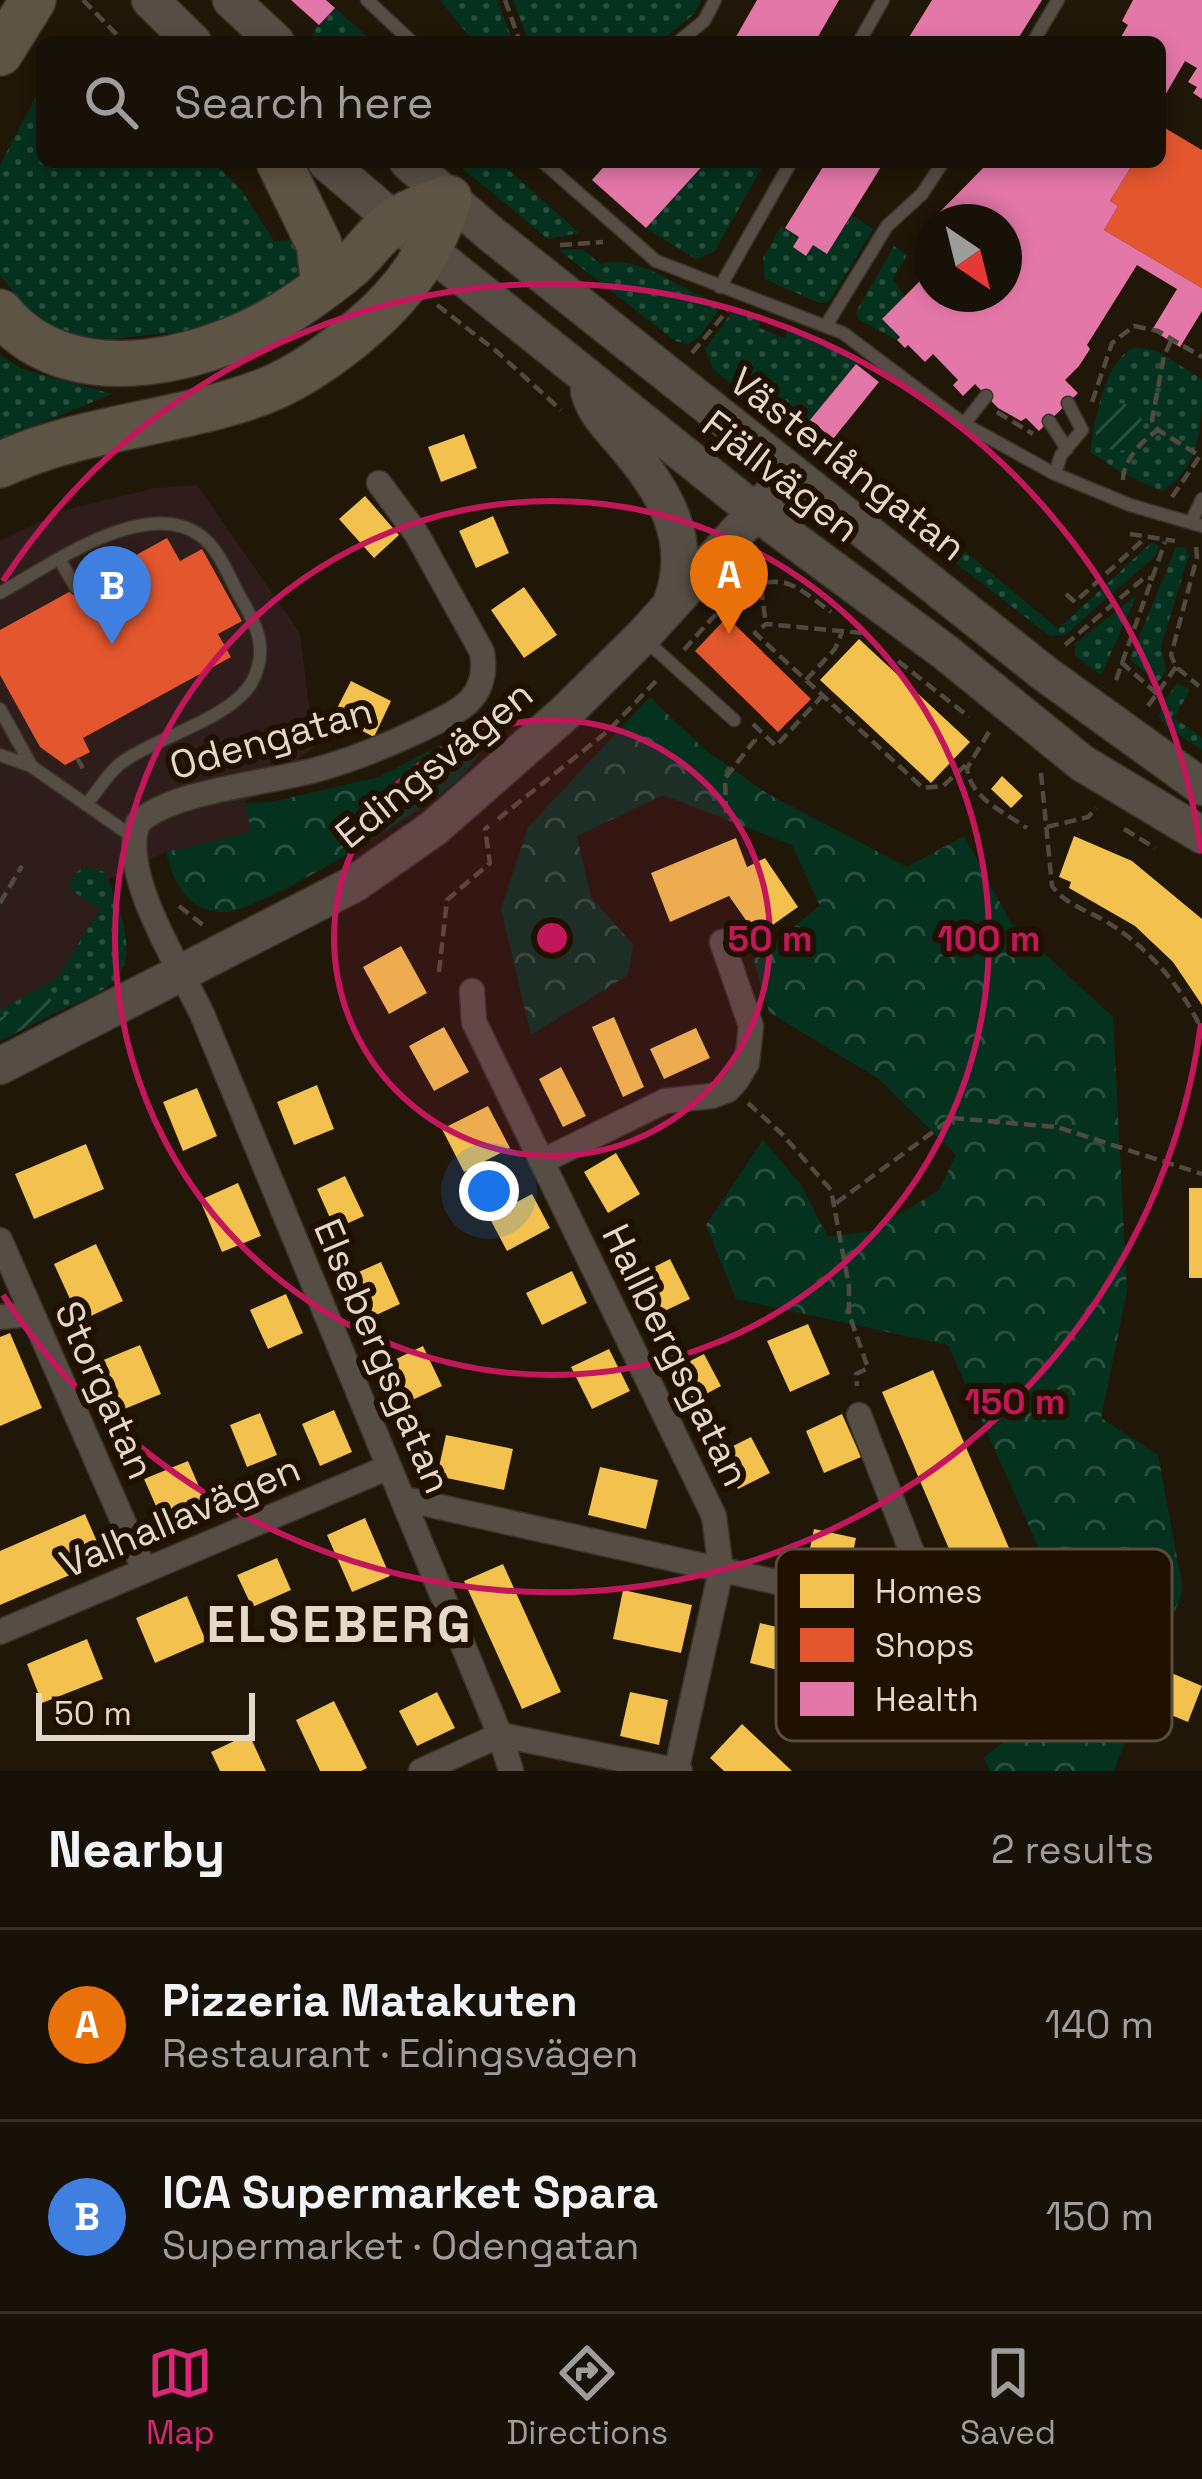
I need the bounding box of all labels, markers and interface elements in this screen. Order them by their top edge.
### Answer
search box [36,36,1166,168]
icon: search [78,69,144,135]
text: Search here [174,74,433,131]
north arrow [914,204,1022,312]
street label: Västerlångatan [720,357,976,571]
street label: Fjällvägen [692,399,870,553]
pin: A [690,535,768,634]
pin: B [73,546,151,645]
street label: Edingsvägen [325,670,543,858]
street label: Odengatan [164,686,378,790]
text: 50 m [728,916,812,962]
text: 100 m [938,916,1040,962]
centre of rings [531,917,573,959]
your location [459,1161,519,1221]
street label: Elsebergsgatan [303,1211,463,1501]
street label: Hallbergsgatan [591,1216,761,1494]
street label: Storgatan [44,1293,166,1487]
text: 150 m [964,1379,1066,1425]
street label: Valhallavägen [53,1443,307,1589]
legend [776,1549,1172,1741]
text: Homes [875,1571,982,1613]
district label: ELSEBERG [206,1592,474,1657]
text: Shops [875,1625,975,1667]
text: Health [875,1679,979,1721]
scale bar [36,1687,255,1740]
text: 50 m [54,1693,132,1735]
text: Nearby [48,1817,225,1882]
text: 2 results [991,1825,1154,1874]
text: Pizzeria Matakuten [162,1972,578,2029]
text: A [75,2000,99,2049]
text: 140 m [1045,2000,1154,2049]
text: Restaurant · Edingsvägen [162,2029,638,2078]
text: ICA Supermarket Spara [162,2164,658,2221]
text: B [74,2192,100,2241]
text: 150 m [1046,2192,1154,2241]
text: Supermarket · Odengatan [162,2221,640,2270]
tab: Map [146,2340,215,2454]
tab: Directions [506,2340,668,2454]
tab: Saved [960,2340,1056,2454]

